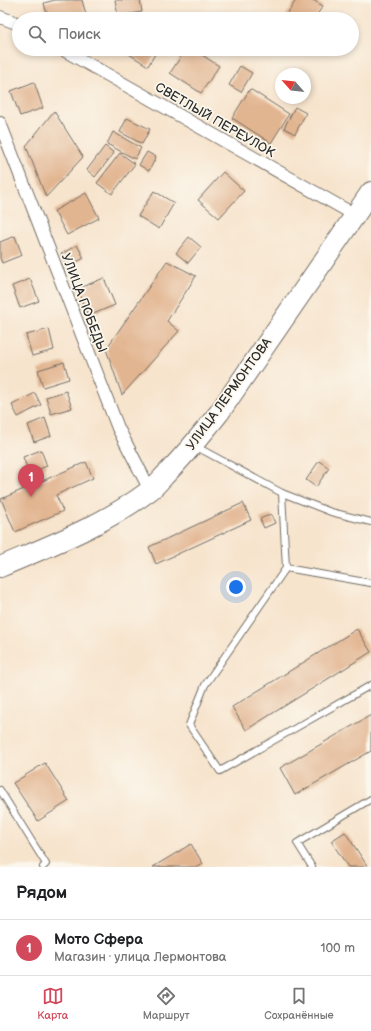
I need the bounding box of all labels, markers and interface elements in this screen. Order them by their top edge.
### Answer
search box [12,12,359,56]
icon: search [26,23,48,45]
text: Поиск [58,25,101,44]
north arrow [275,68,311,104]
street label: СВЕТЛЫЙ ПЕРЕУЛОК [152,79,278,161]
street label: УЛИЦА ПОБЕДЫ [58,251,110,355]
street label: УЛИЦА ЛЕРМОНТОВА [183,335,275,453]
pin: 1 [18,464,44,497]
your location [226,577,246,597]
text: Рядом [16,883,67,903]
text: Мото Сфера [54,930,143,949]
text: 1 [26,940,32,956]
text: 100 m [320,940,355,956]
text: Магазин · улица Лермонтова [54,949,226,965]
tab: Карта [37,985,68,1022]
tab: Маршрут [143,985,190,1022]
tab: Сохранённые [264,985,334,1022]

